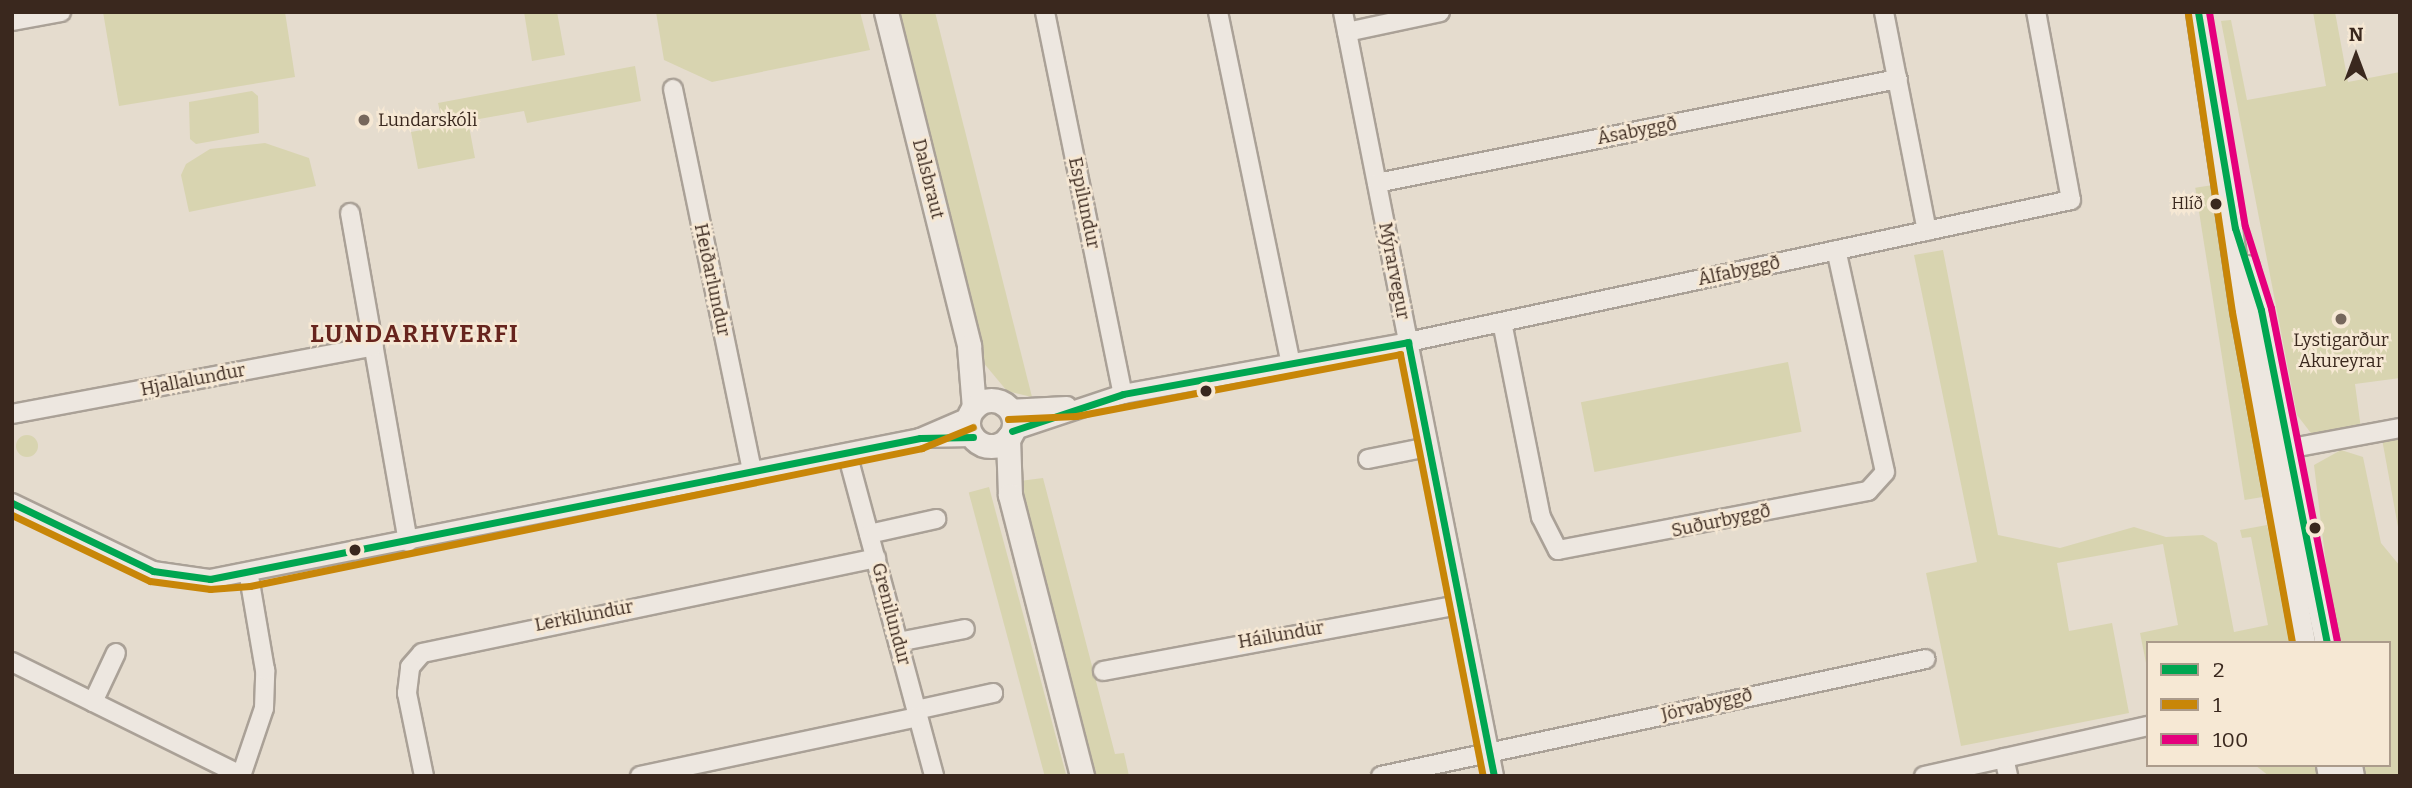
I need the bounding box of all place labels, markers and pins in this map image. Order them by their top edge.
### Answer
place label: Lundarskóli [378,109,477,131]
marker: Lundarskóli [356,112,372,128]
place label: Hlíð [2172,194,2203,214]
marker: Hlíð [2209,197,2223,211]
marker: Lystigarður Akureyrar [2333,311,2349,327]
place label: Lystigarður Akureyrar [2293,330,2389,372]
unlabelled marker [1199,384,1213,398]
unlabelled marker [2308,521,2322,535]
unlabelled marker [348,543,362,557]

